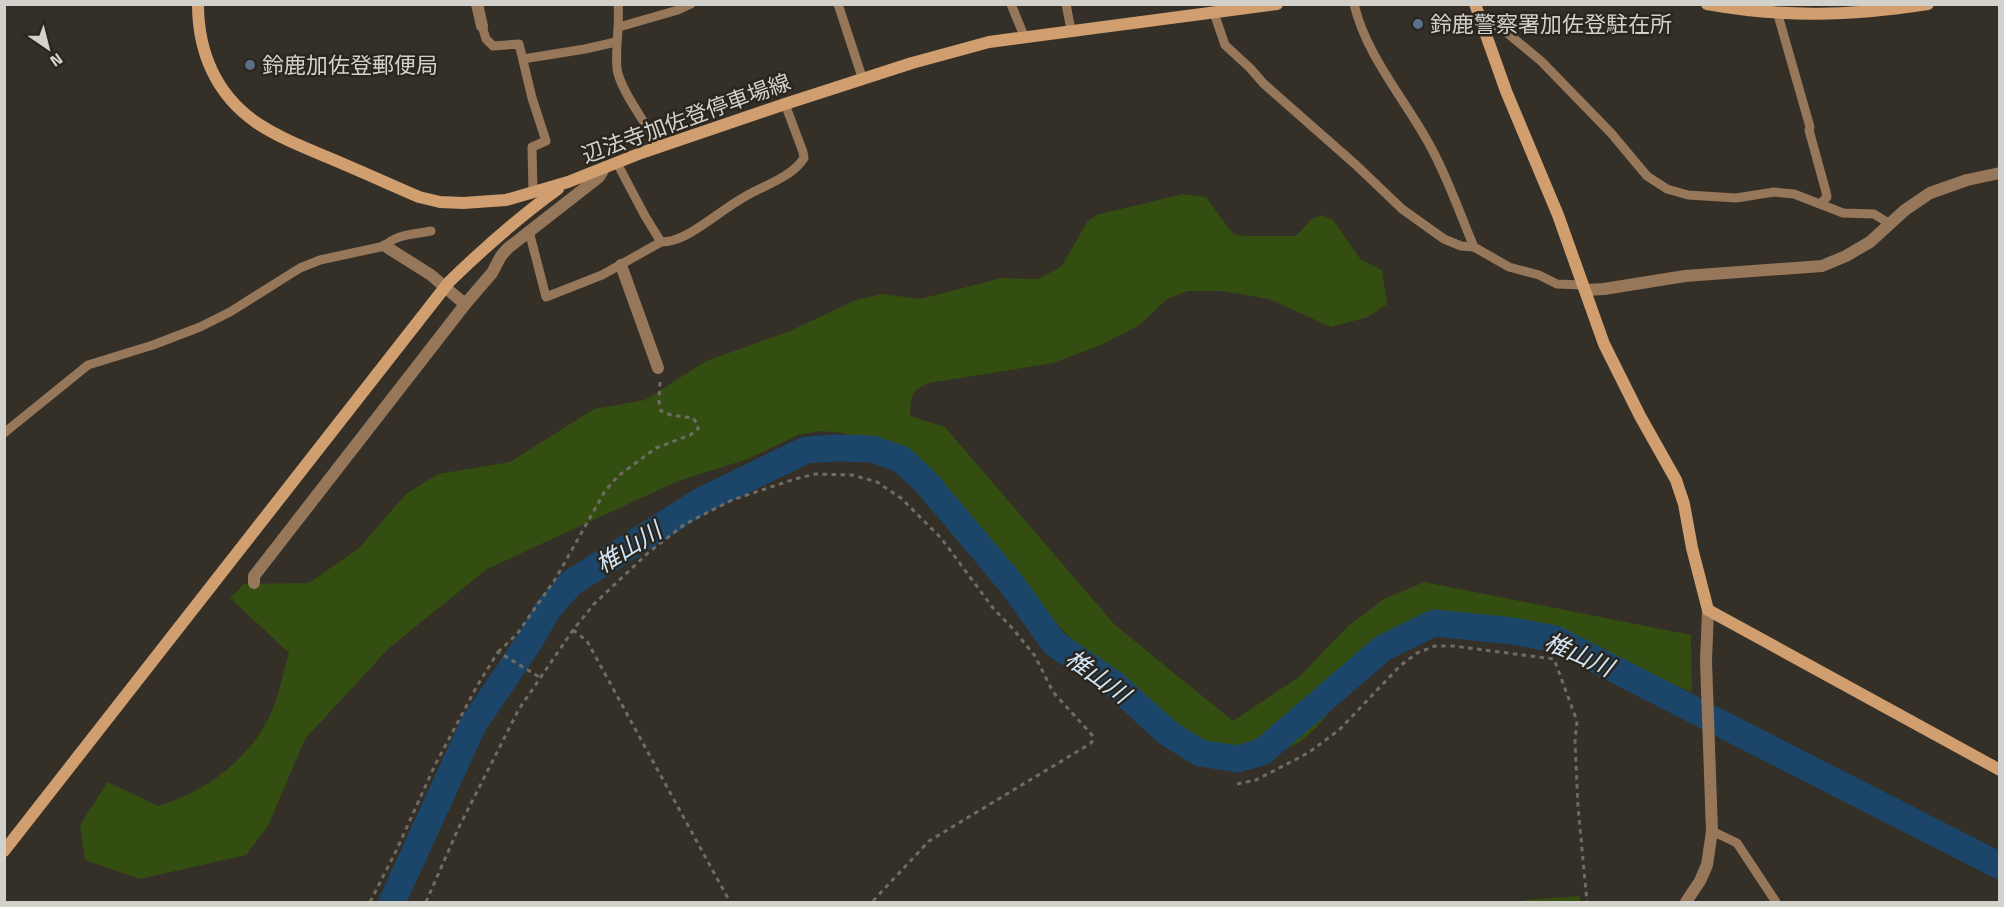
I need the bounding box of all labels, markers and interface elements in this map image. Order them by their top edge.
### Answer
place label: 鈴鹿警察署加佐登駐在所 [1430,7,1672,41]
marker: 鈴鹿警察署加佐登駐在所 [1411,17,1425,31]
north arrow [18,18,78,78]
text: N [45,47,68,73]
place label: 鈴鹿加佐登郵便局 [262,48,438,82]
marker: 鈴鹿加佐登郵便局 [243,58,257,72]
street label: 辺法寺加佐登停車場線 [577,64,795,172]
water label: 椎山川 [588,511,671,581]
water label: 椎山川 [1539,623,1622,686]
water label: 椎山川 [1058,640,1140,713]

